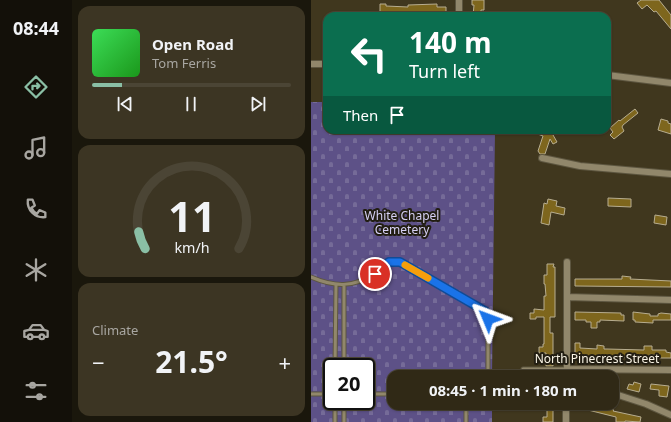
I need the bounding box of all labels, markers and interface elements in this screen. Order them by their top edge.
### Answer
text: 08:44 [13,16,59,40]
text: 140 m [409,23,492,61]
icon: left [343,28,395,80]
text: Open Road [152,34,234,54]
text: Tom Ferris [152,54,216,72]
text: Turn left [409,59,480,83]
icon: directions [22,73,50,101]
icon: previous [114,93,136,115]
icon: pause [180,93,202,115]
icon: next [247,93,269,115]
icon: arrive [386,104,408,126]
text: Then [343,105,378,125]
icon: music [22,134,50,162]
text: 11 [168,188,215,244]
icon: phone [22,195,50,223]
park label: White Chapel Cemetery [365,207,439,238]
text: km/h [174,238,209,257]
icon: climate [22,256,50,284]
pin [358,257,392,291]
icon: arrive [364,263,386,285]
position arrow [467,298,509,340]
icon: car [22,317,50,345]
text: Climate [92,321,138,339]
text: 21.5° [155,341,228,382]
text: − [92,347,105,377]
text: + [278,347,291,377]
street label: North Pinecrest Street [535,350,660,367]
speed limit sign: 20 [323,358,375,410]
icon: filters [22,377,50,405]
text: 08:45 · 1 min · 180 m [429,380,577,400]

